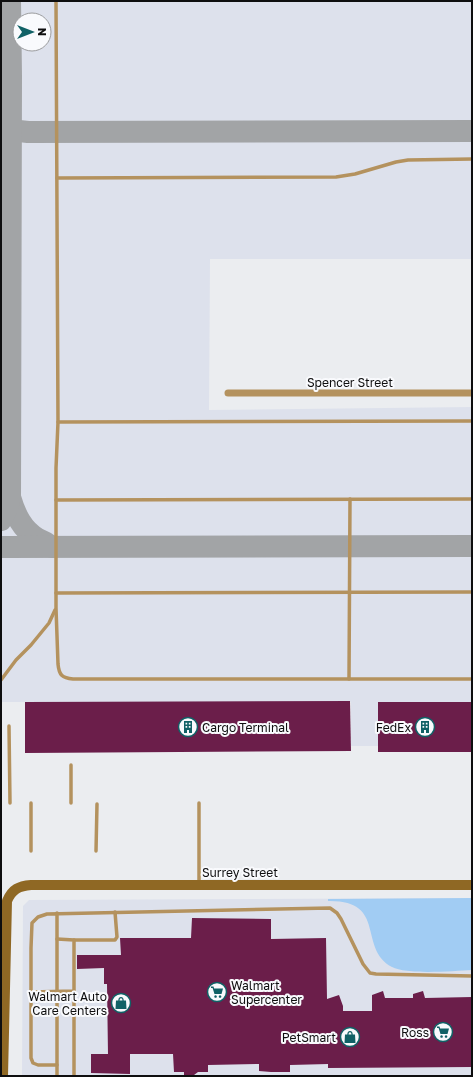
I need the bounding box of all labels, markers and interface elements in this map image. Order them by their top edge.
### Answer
north arrow [12,12,52,52]
text: N [36,28,49,36]
street label: Spencer Street [307,375,393,390]
building icon: Cargo Terminal [177,716,199,738]
building icon: FedEx [414,716,436,738]
place label: Cargo Terminal [202,720,289,735]
place label: FedEx [376,720,411,735]
street label: Surrey Street [202,865,278,880]
place label: Walmart Supercenter [231,978,302,1007]
supermarket icon: Walmart Supercenter [206,981,228,1003]
place label: Walmart Auto Care Centers [28,989,107,1018]
shop icon: Walmart Auto Care Centers [110,992,132,1014]
supermarket icon: Ross [432,1021,454,1043]
place label: Ross [401,1025,429,1040]
shop icon: PetSmart [339,1026,361,1048]
place label: PetSmart [282,1030,336,1045]

